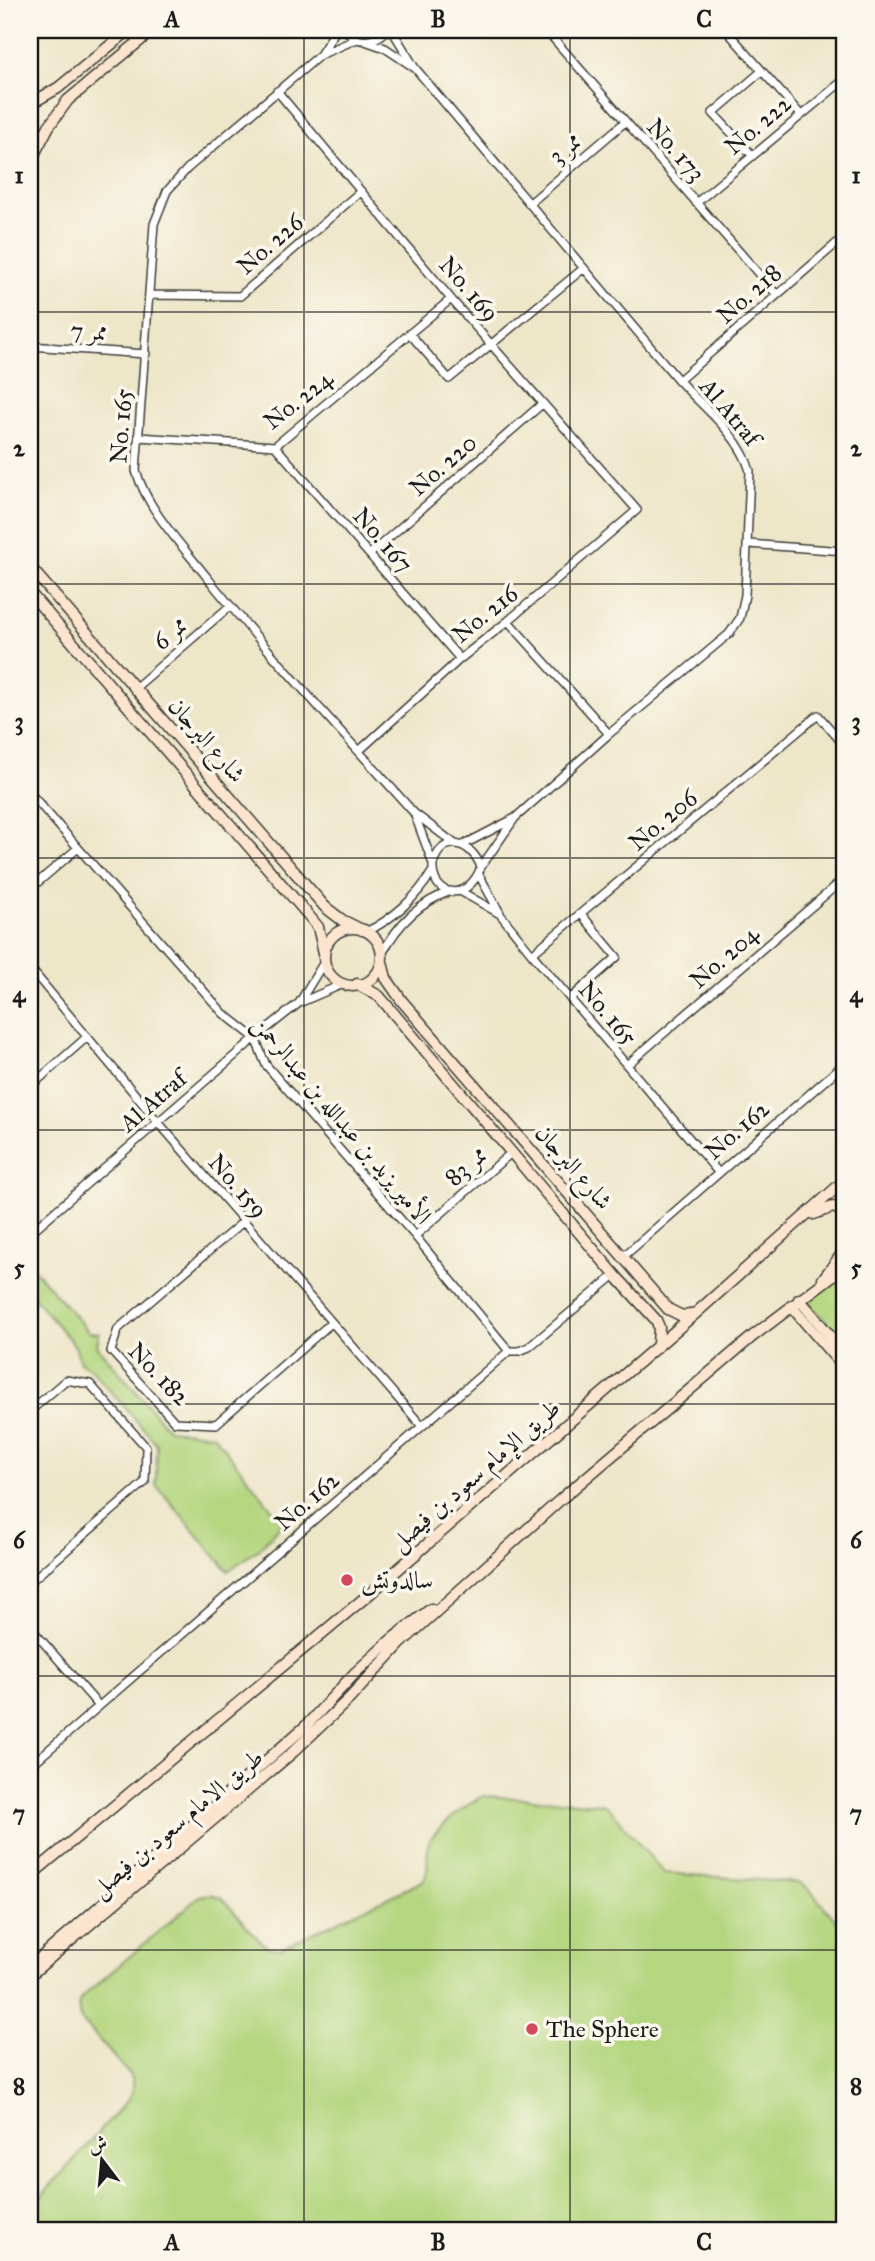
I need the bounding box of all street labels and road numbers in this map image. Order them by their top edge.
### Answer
street label: No. 222 [719,88,798,161]
street label: No. 173 [640,112,712,188]
street label: ممر 3 [542,126,588,170]
street label: No. 226 [231,207,310,281]
street label: No. 169 [432,250,506,328]
street label: No. 218 [710,258,788,330]
street label: ممر 7 [69,315,109,347]
street label: No. 224 [258,363,339,436]
street label: Al Atraf [692,371,770,455]
street label: No. 165 [103,387,139,465]
street label: No. 220 [403,427,483,503]
street label: No. 167 [346,501,420,579]
street label: No. 216 [446,578,524,650]
street label: ممر 6 [146,610,194,656]
street label: شارع البرجان [158,691,252,792]
street label: No. 206 [623,782,704,857]
street label: No. 204 [683,919,765,995]
street label: No. 165 [572,975,644,1051]
street label: الأمير يزيد بن عبدالله بن عبدالرحمن [245,1009,439,1231]
street label: Al Atraf [112,1061,196,1139]
street label: No. 162 [699,1094,776,1166]
street label: شارع البرجان [525,1118,619,1219]
street label: ممر 83 [439,1139,493,1193]
street label: No. 159 [202,1148,274,1224]
street label: No. 182 [122,1336,196,1412]
street label: طريق الإمام سعود بن فيصل [384,1393,570,1562]
street label: No. 162 [269,1465,346,1537]
street label: طريق الامام سعود بن فيصل [85,1742,273,1909]

